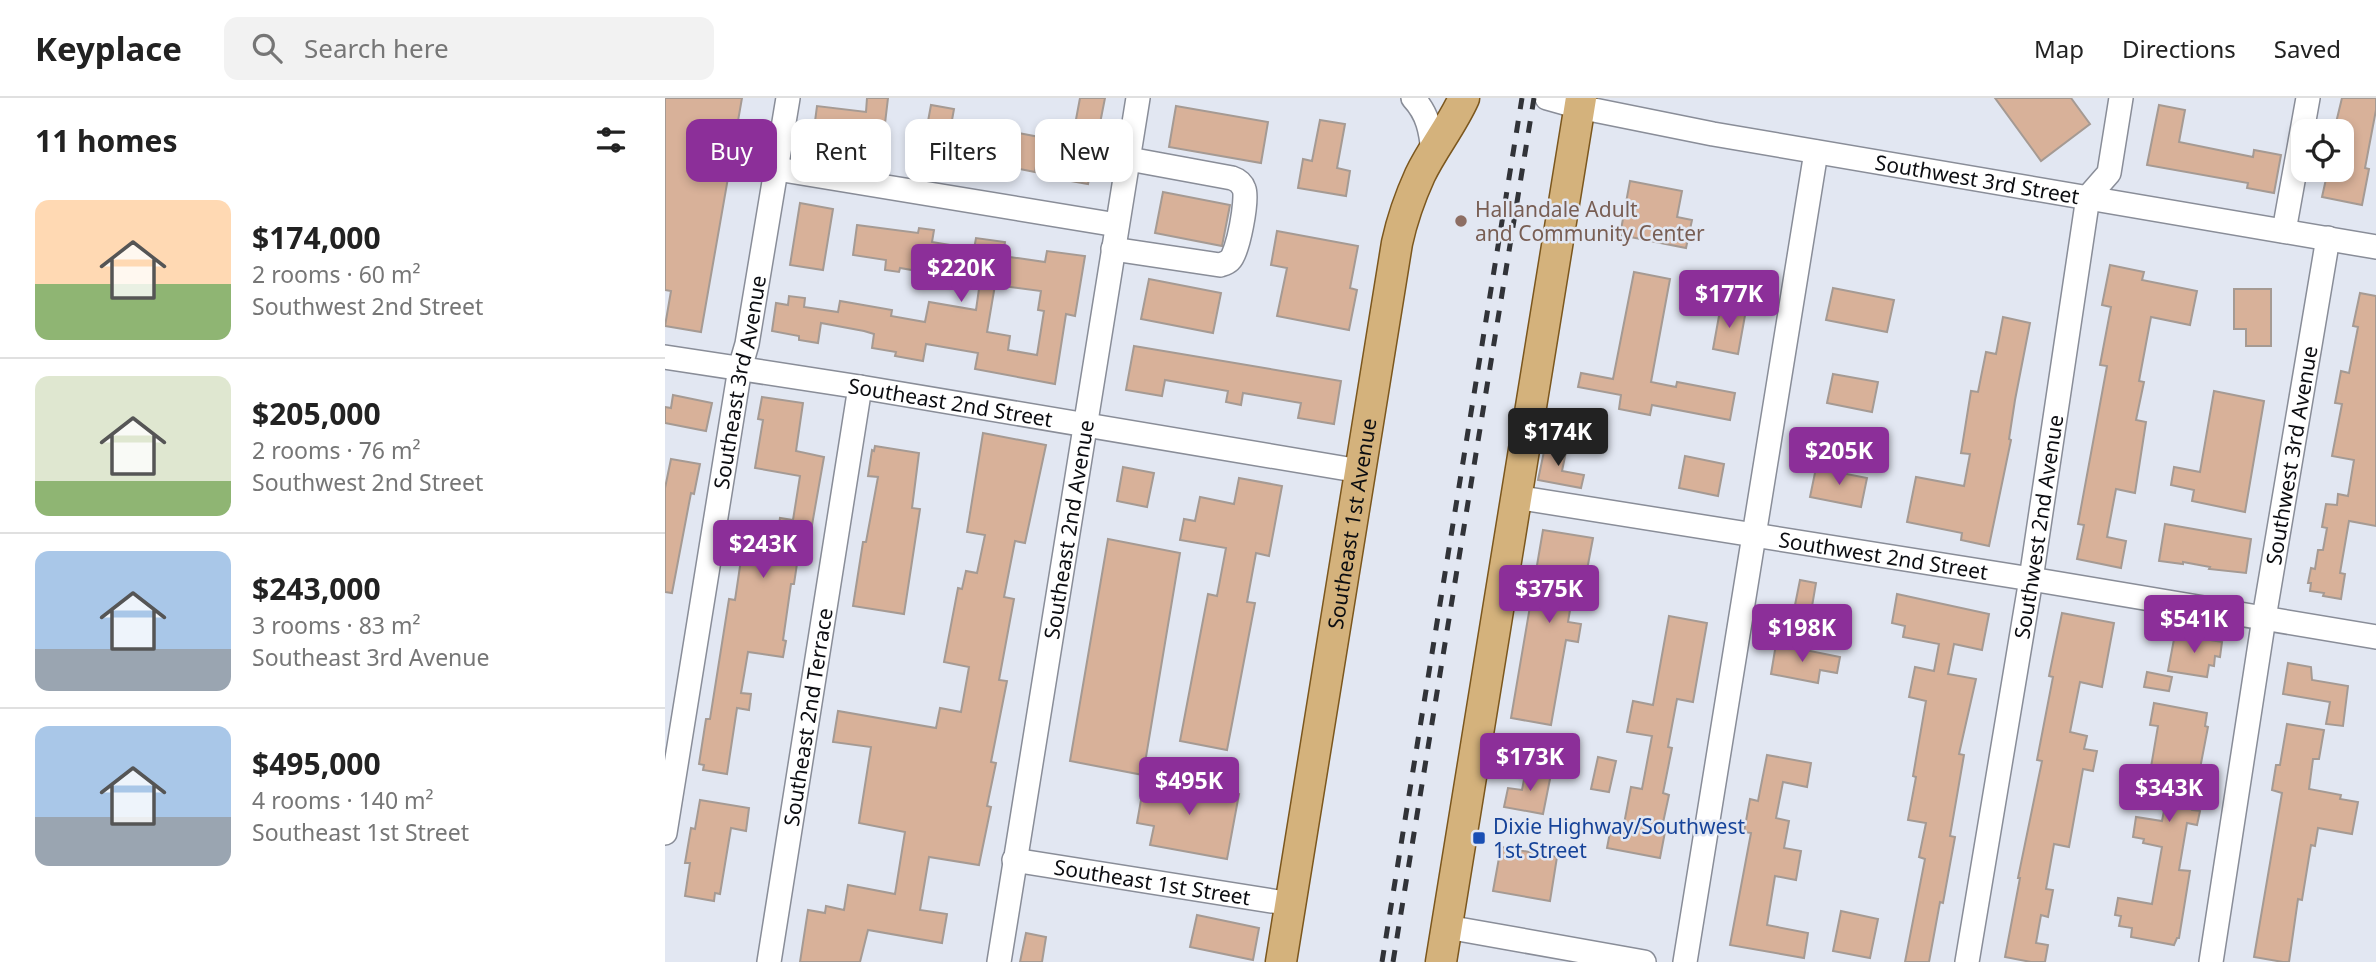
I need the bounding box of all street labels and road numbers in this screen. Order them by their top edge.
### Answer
street label: Southwest 3rd Street [1873,148,2082,210]
street label: Southeast 3rd Avenue [707,273,772,491]
street label: Southwest 3rd Avenue [2259,344,2324,567]
street label: Southeast 2nd Street [846,371,1055,433]
street label: Southwest 2nd Avenue [2007,413,2069,641]
street label: Southeast 1st Avenue [1321,416,1383,631]
street label: Southeast 2nd Avenue [1037,418,1100,641]
street label: Southwest 2nd Street [1777,525,1990,586]
street label: Southeast 2nd Terrace [777,606,839,828]
street label: Southeast 1st Street [1052,853,1253,911]

